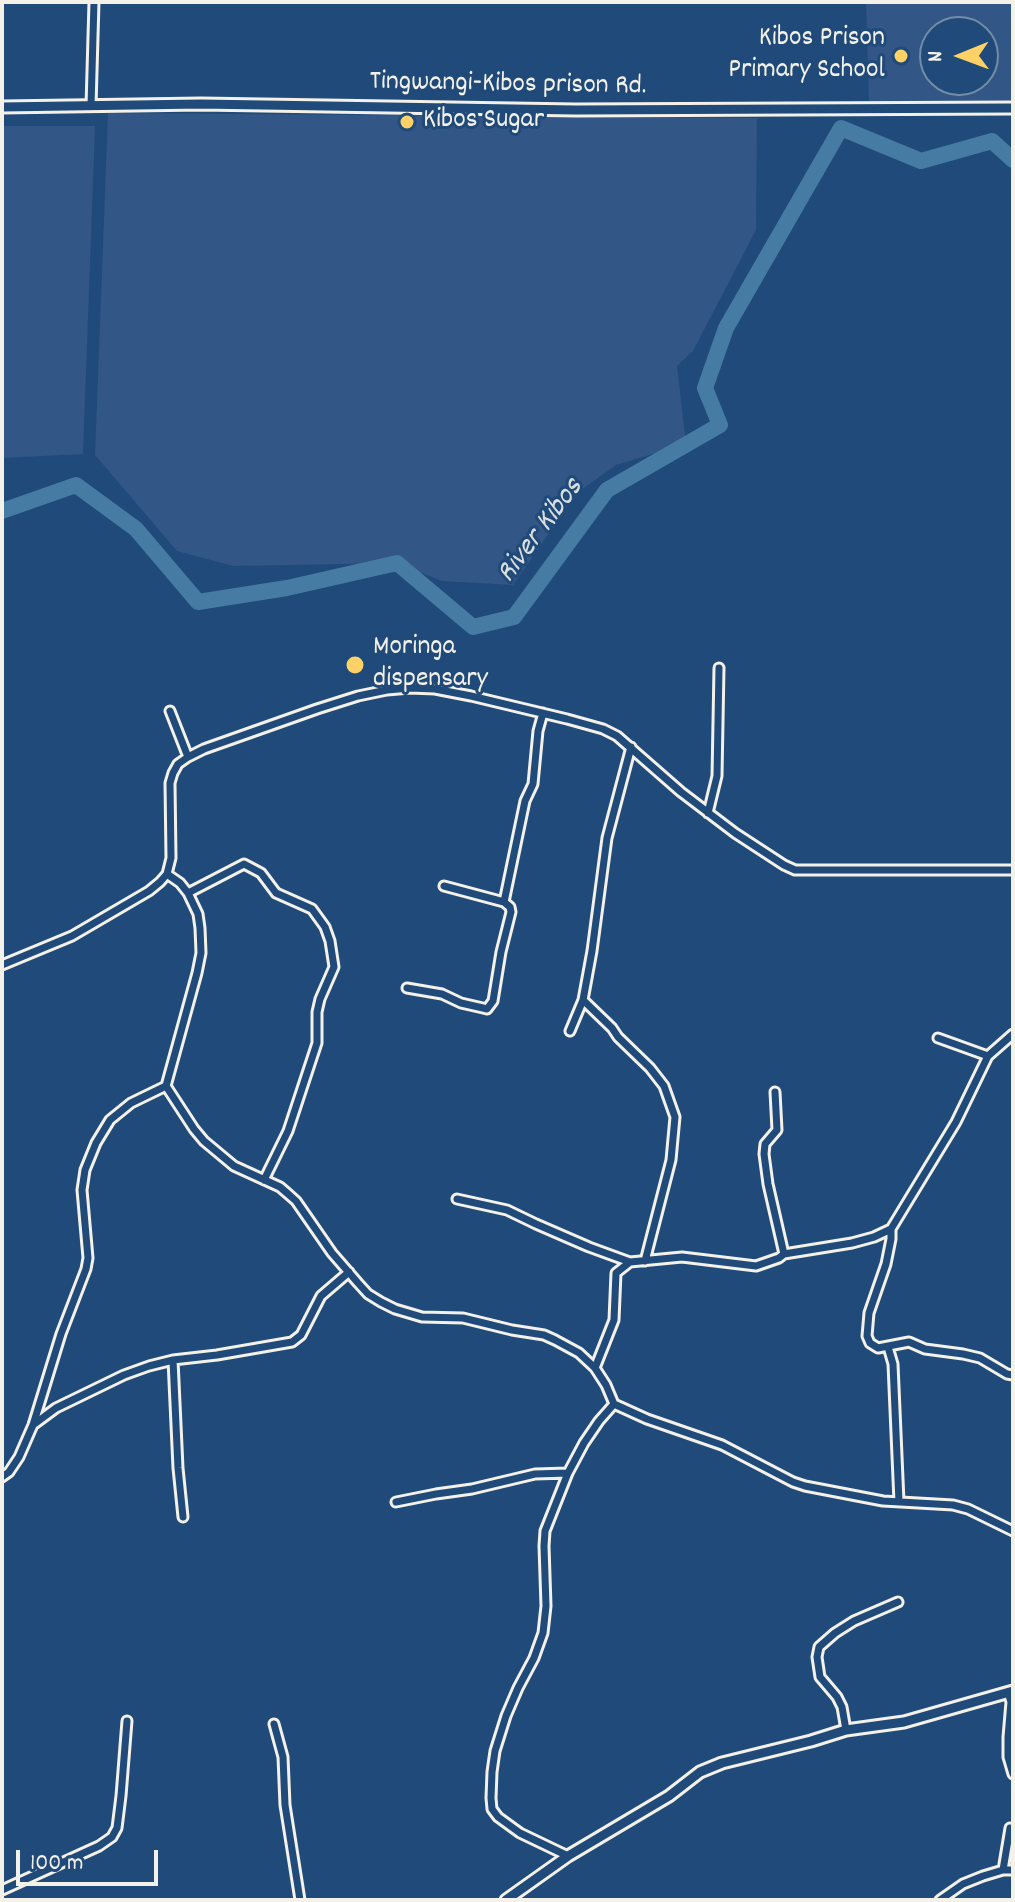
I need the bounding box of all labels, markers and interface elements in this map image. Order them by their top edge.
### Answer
north arrow [919,16,999,96]
place label: Kibos Prison Primary School [728,23,885,89]
marker: Kibos Prison Primary School [892,47,910,65]
text: N [921,51,952,62]
street label: Tingwangi-Kibos prison Rd. [369,67,647,105]
place label: Kibos Sugar [423,105,544,139]
marker: Kibos Sugar [398,113,416,131]
water label: River Kibos [491,472,593,592]
place label: Moringa dispensary [373,632,488,698]
marker: Moringa dispensary [344,654,366,676]
scale bar [20,1834,162,1884]
text: 100 m [30,1847,83,1881]

